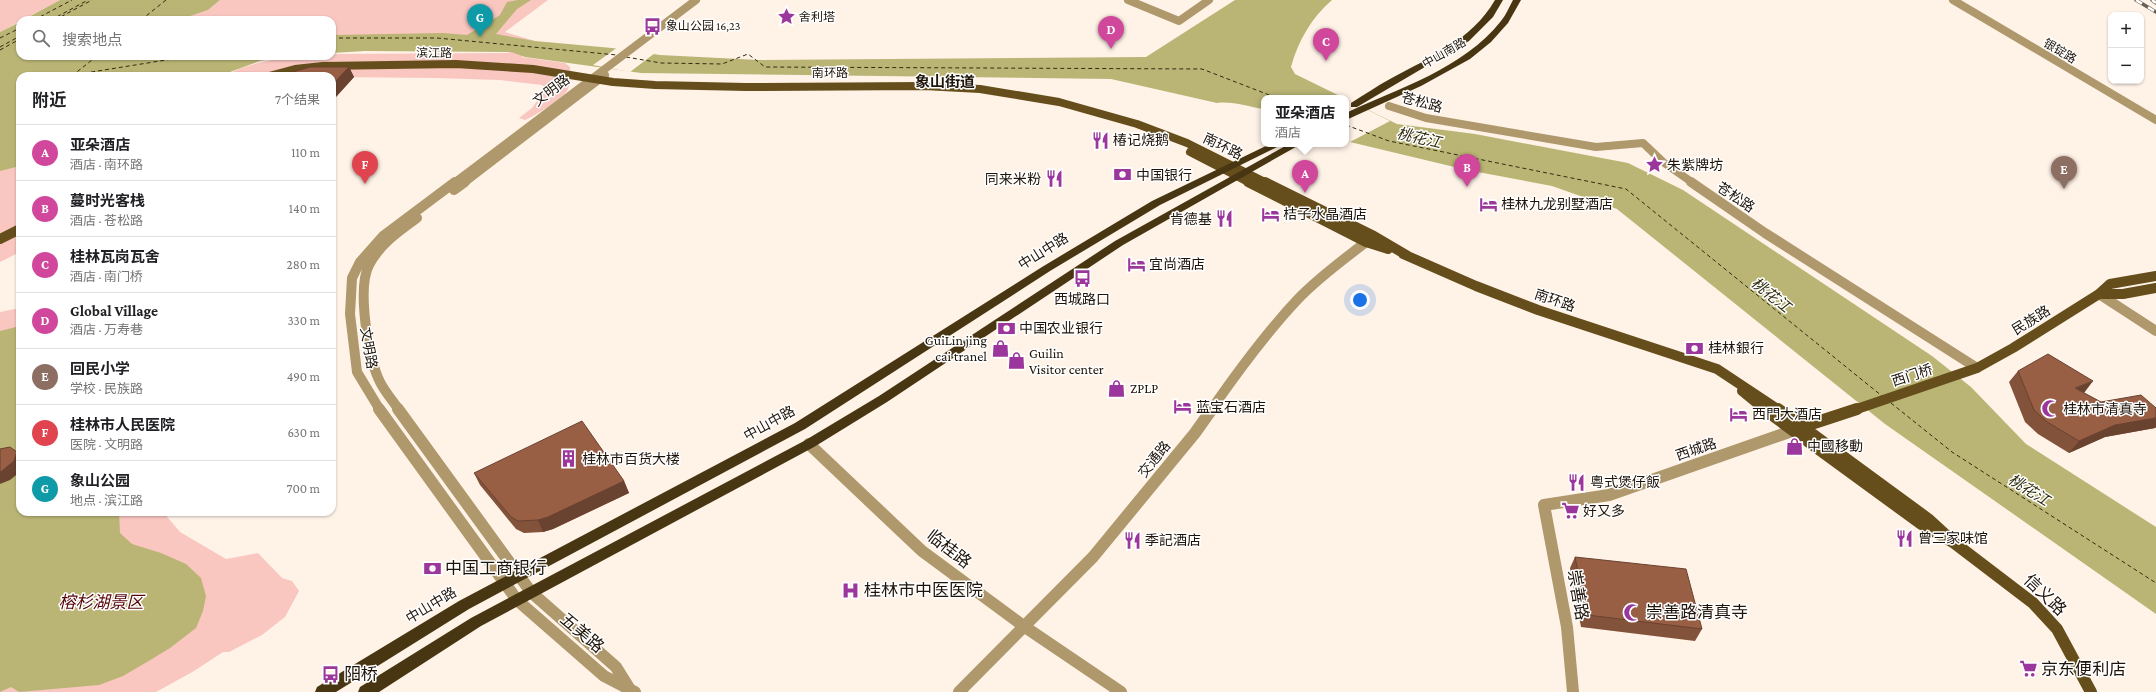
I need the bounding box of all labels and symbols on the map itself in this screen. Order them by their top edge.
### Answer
pin: G [467,4,493,37]
place icon: 舍利塔 [776,7,796,27]
place label: 舍利塔 [799,10,835,24]
bus stop icon: 象山公园 16,23 [643,16,663,36]
pin: D [1098,16,1124,49]
place label: 象山公园 16,23 [666,19,741,33]
pin: C [1313,28,1339,61]
street label: 中山南路 [1420,35,1468,71]
street label: 银锭路 [2041,36,2079,66]
street label: 滨江路 [416,46,452,60]
street label: 南环路 [812,66,848,80]
street label: 文明路 [529,71,573,109]
district label: 象山街道 [915,73,975,90]
street label: 苍松路 [1400,89,1444,115]
water label: 桃花江 [1395,125,1445,151]
restaurant icon: 椿记烧鹅 [1090,130,1110,150]
street label: 南环路 [1201,130,1245,162]
place label: 椿记烧鹅 [1113,132,1169,148]
pin: F [352,151,378,184]
pin: B [1454,154,1480,187]
place icon: 朱紫牌坊 [1644,155,1664,175]
pin: E [2051,156,2077,189]
place label: 朱紫牌坊 [1667,157,1723,173]
pin: A [1292,160,1318,193]
bank icon: 中国银行 [1113,165,1133,185]
place label: 中国银行 [1136,167,1192,183]
restaurant icon: 同来米粉 [1044,169,1064,189]
place label: 同来米粉 [985,171,1041,187]
street label: 苍松路 [1714,179,1758,215]
hotel icon: 桂林九龙别墅酒店 [1478,194,1498,214]
place label: 桂林九龙别墅酒店 [1501,196,1613,212]
hotel icon: 桔子水晶酒店 [1260,204,1280,224]
place label: 桔子水晶酒店 [1283,206,1367,222]
restaurant icon: 肯德基 [1215,209,1235,229]
place label: 肯德基 [1170,211,1212,227]
street label: 中山中路 [1015,229,1071,273]
hotel icon: 宜尚酒店 [1126,254,1146,274]
place label: 宜尚酒店 [1149,256,1205,272]
bus stop icon: 西城路口 [1072,269,1092,289]
water label: 桃花江 [1748,275,1795,317]
street label: 南环路 [1533,286,1577,314]
your location [1350,290,1370,310]
place label: 西城路口 [1054,291,1110,307]
street label: 民族路 [2009,302,2053,338]
bank icon: 中国农业银行 [996,318,1016,338]
place label: 中国农业银行 [1019,320,1103,336]
street label: 文明路 [357,326,381,370]
place label: GuiLin jing cai tranel [925,332,987,364]
shop icon: GuiLin jing cai tranel [990,338,1010,358]
bank icon: 桂林銀行 [1685,338,1705,358]
place label: 桂林銀行 [1708,340,1764,356]
place label: Guilin Visitor center [1029,345,1104,377]
shop icon: Guilin Visitor center [1006,351,1026,371]
street label: 西门桥 [1890,361,1934,389]
shop icon: ZPLP [1107,378,1127,398]
place label: ZPLP [1130,380,1158,396]
hotel icon: 蓝宝石酒店 [1173,397,1193,417]
place label: 蓝宝石酒店 [1196,399,1266,415]
mosque icon: 桂林市清真寺 [2040,399,2060,419]
place label: 桂林市清真寺 [2063,401,2147,417]
street label: 中山中路 [741,402,797,444]
hotel icon: 西門大酒店 [1729,404,1749,424]
place label: 西門大酒店 [1752,406,1822,422]
street label: 西城路 [1674,435,1718,463]
shop icon: 中國移動 [1784,436,1804,456]
street label: 交通路 [1135,438,1173,480]
place label: 中國移動 [1807,438,1863,454]
building icon: 桂林市百货大楼 [559,449,579,469]
place label: 桂林市百货大楼 [582,451,680,467]
water label: 桃花江 [2006,471,2054,510]
restaurant icon: 粵式煲仔飯 [1567,472,1587,492]
place label: 粵式煲仔飯 [1590,474,1660,490]
supermarket icon: 好又多 [1560,501,1580,521]
place label: 好又多 [1583,503,1625,519]
street label: 临桂路 [923,526,975,572]
restaurant icon: 曾三家味馆 [1895,528,1915,548]
restaurant icon: 季記酒店 [1122,530,1142,550]
place label: 曾三家味馆 [1918,530,1988,546]
place label: 季記酒店 [1145,532,1201,548]
bank icon: 中国工商银行 [422,558,442,578]
place label: 中国工商银行 [445,558,547,578]
street label: 崇善路 [1564,568,1592,622]
street label: 信义路 [2020,570,2070,620]
hospital icon: 桂林市中医医院 [841,580,861,600]
place label: 桂林市中医医院 [864,581,983,600]
street label: 中山中路 [403,584,459,626]
park label: 榕杉湖景区 [59,593,146,612]
mosque icon: 崇善路清真寺 [1623,602,1643,622]
place label: 崇善路清真寺 [1646,603,1748,622]
street label: 五美路 [556,609,608,657]
supermarket icon: 京东便利店 [2018,659,2038,679]
place label: 京东便利店 [2041,660,2126,679]
bus stop icon: 阳桥 [321,664,341,684]
place label: 阳桥 [344,665,378,684]

